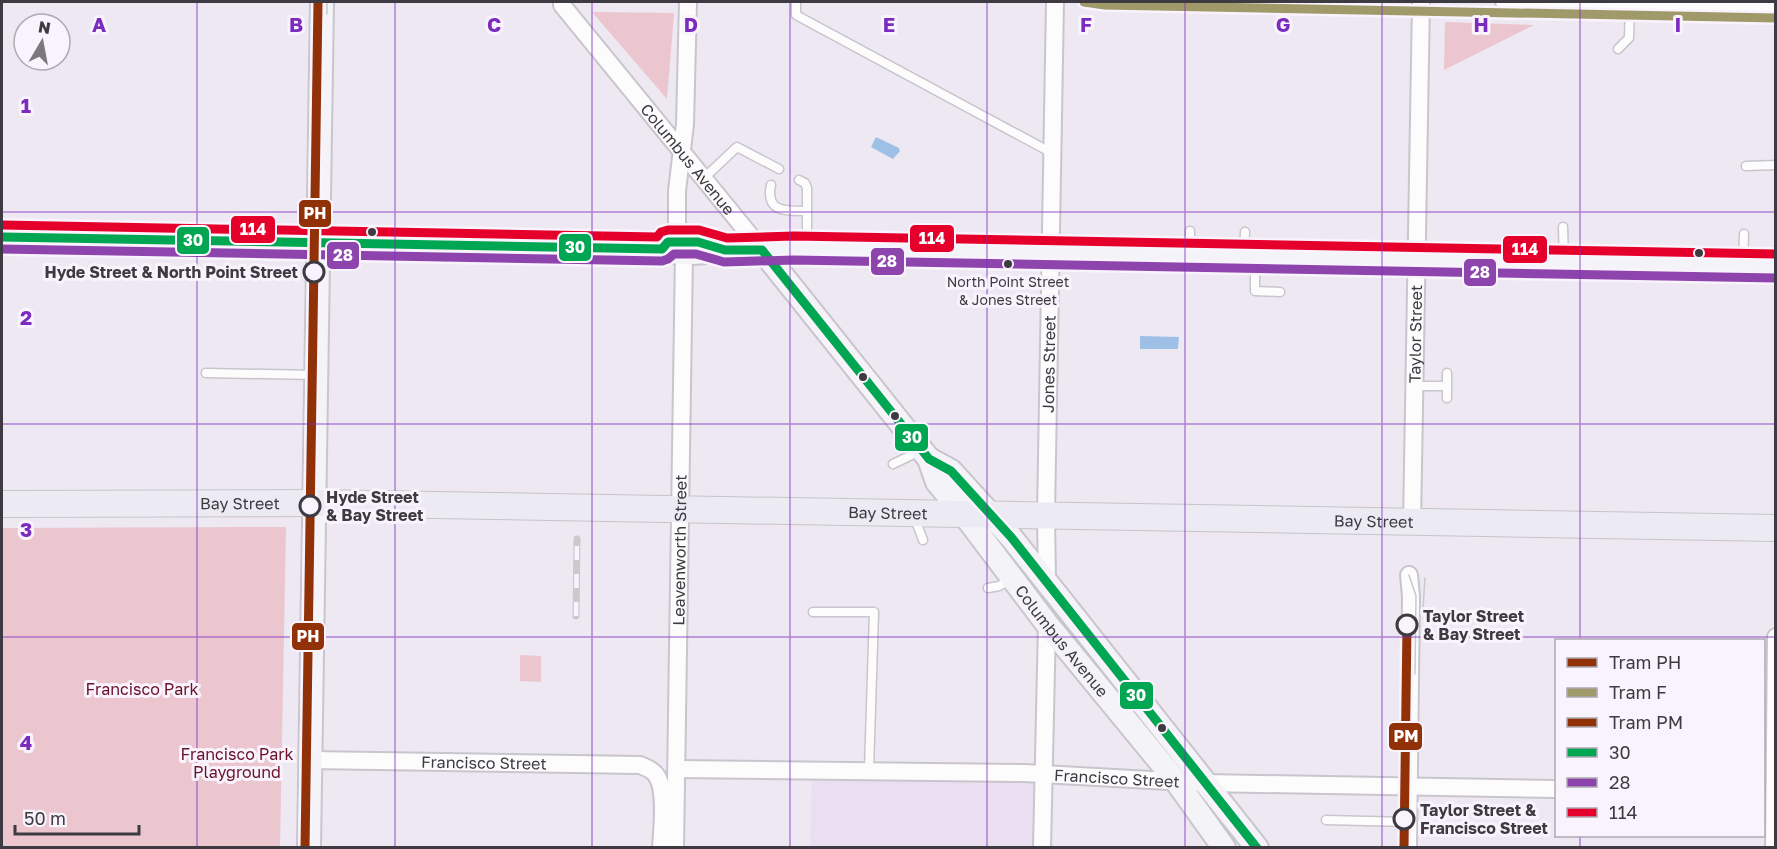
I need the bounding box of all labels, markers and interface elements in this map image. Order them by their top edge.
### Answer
north arrow [12,12,72,72]
text: A [92,12,106,36]
text: B [289,12,303,36]
text: C [487,12,501,36]
text: D [684,12,698,36]
text: E [883,12,895,36]
text: F [1080,12,1092,36]
text: G [1276,12,1290,36]
text: H [1473,12,1489,36]
text: I [1675,12,1681,36]
text: N [37,16,52,38]
text: 1 [21,93,31,117]
street label: Columbus Avenue [636,99,739,219]
line badge: PH [298,199,332,228]
text: PH [304,203,326,223]
line badge: 114 [230,215,276,244]
text: 114 [240,219,266,239]
line badge: 114 [909,224,955,253]
line badge: 30 [176,226,210,255]
unlabelled marker [366,226,378,238]
text: 114 [919,228,945,248]
text: 30 [183,230,203,250]
line badge: 30 [558,233,592,262]
line badge: 114 [1502,235,1548,264]
text: 30 [565,237,585,257]
text: 114 [1512,239,1538,259]
line badge: 28 [326,241,360,270]
text: 28 [333,245,353,265]
line badge: 28 [870,247,905,276]
unlabelled marker [1693,247,1705,259]
text: 28 [877,251,897,271]
marker: North Point Street & Jones Street [1002,258,1014,270]
line badge: 28 [1463,258,1497,287]
marker: Hyde Street & North Point Street [303,261,325,283]
place label: Hyde Street & North Point Street [45,262,298,282]
text: 28 [1470,262,1490,282]
place label: North Point Street & Jones Street [947,273,1069,308]
street label: Taylor Street [1404,285,1426,383]
text: 2 [20,305,32,329]
street label: Jones Street [1038,315,1060,413]
unlabelled marker [857,371,869,383]
unlabelled marker [889,410,901,422]
line badge: 30 [894,423,929,452]
text: 30 [902,427,922,447]
street label: Leavenworth Street [668,474,691,626]
place label: Hyde Street & Bay Street [326,487,423,525]
street label: Bay Street [200,493,280,513]
marker: Hyde Street & Bay Street [299,495,321,517]
street label: Bay Street [848,502,928,523]
street label: Bay Street [1334,510,1414,532]
text: 3 [20,517,32,541]
street label: Columbus Avenue [1011,581,1113,701]
place label: Taylor Street & Bay Street [1423,606,1524,644]
marker: Taylor Street & Bay Street [1396,614,1418,636]
line badge: PH [291,622,325,651]
text: PH [297,626,319,646]
legend [1555,639,1765,837]
text: Tram PH [1609,651,1681,673]
park label: Francisco Park [86,679,198,699]
line badge: 30 [1119,681,1154,710]
text: Tram F [1609,681,1667,703]
text: 30 [1126,685,1146,705]
text: Tram PM [1609,711,1683,733]
unlabelled marker [1156,722,1168,734]
line badge: PM [1388,722,1423,751]
text: PM [1394,726,1418,746]
text: 4 [20,730,32,754]
text: 30 [1609,741,1631,763]
park label: Francisco Park Playground [181,744,293,782]
street label: Francisco Street [421,752,547,774]
street label: Francisco Street [1053,765,1180,792]
text: 28 [1609,771,1630,793]
scale bar [15,798,140,836]
place label: Taylor Street & Francisco Street [1420,800,1548,838]
text: 114 [1609,801,1637,823]
text: 50 m [24,807,66,829]
marker: Taylor Street & Francisco Street [1393,808,1415,830]

